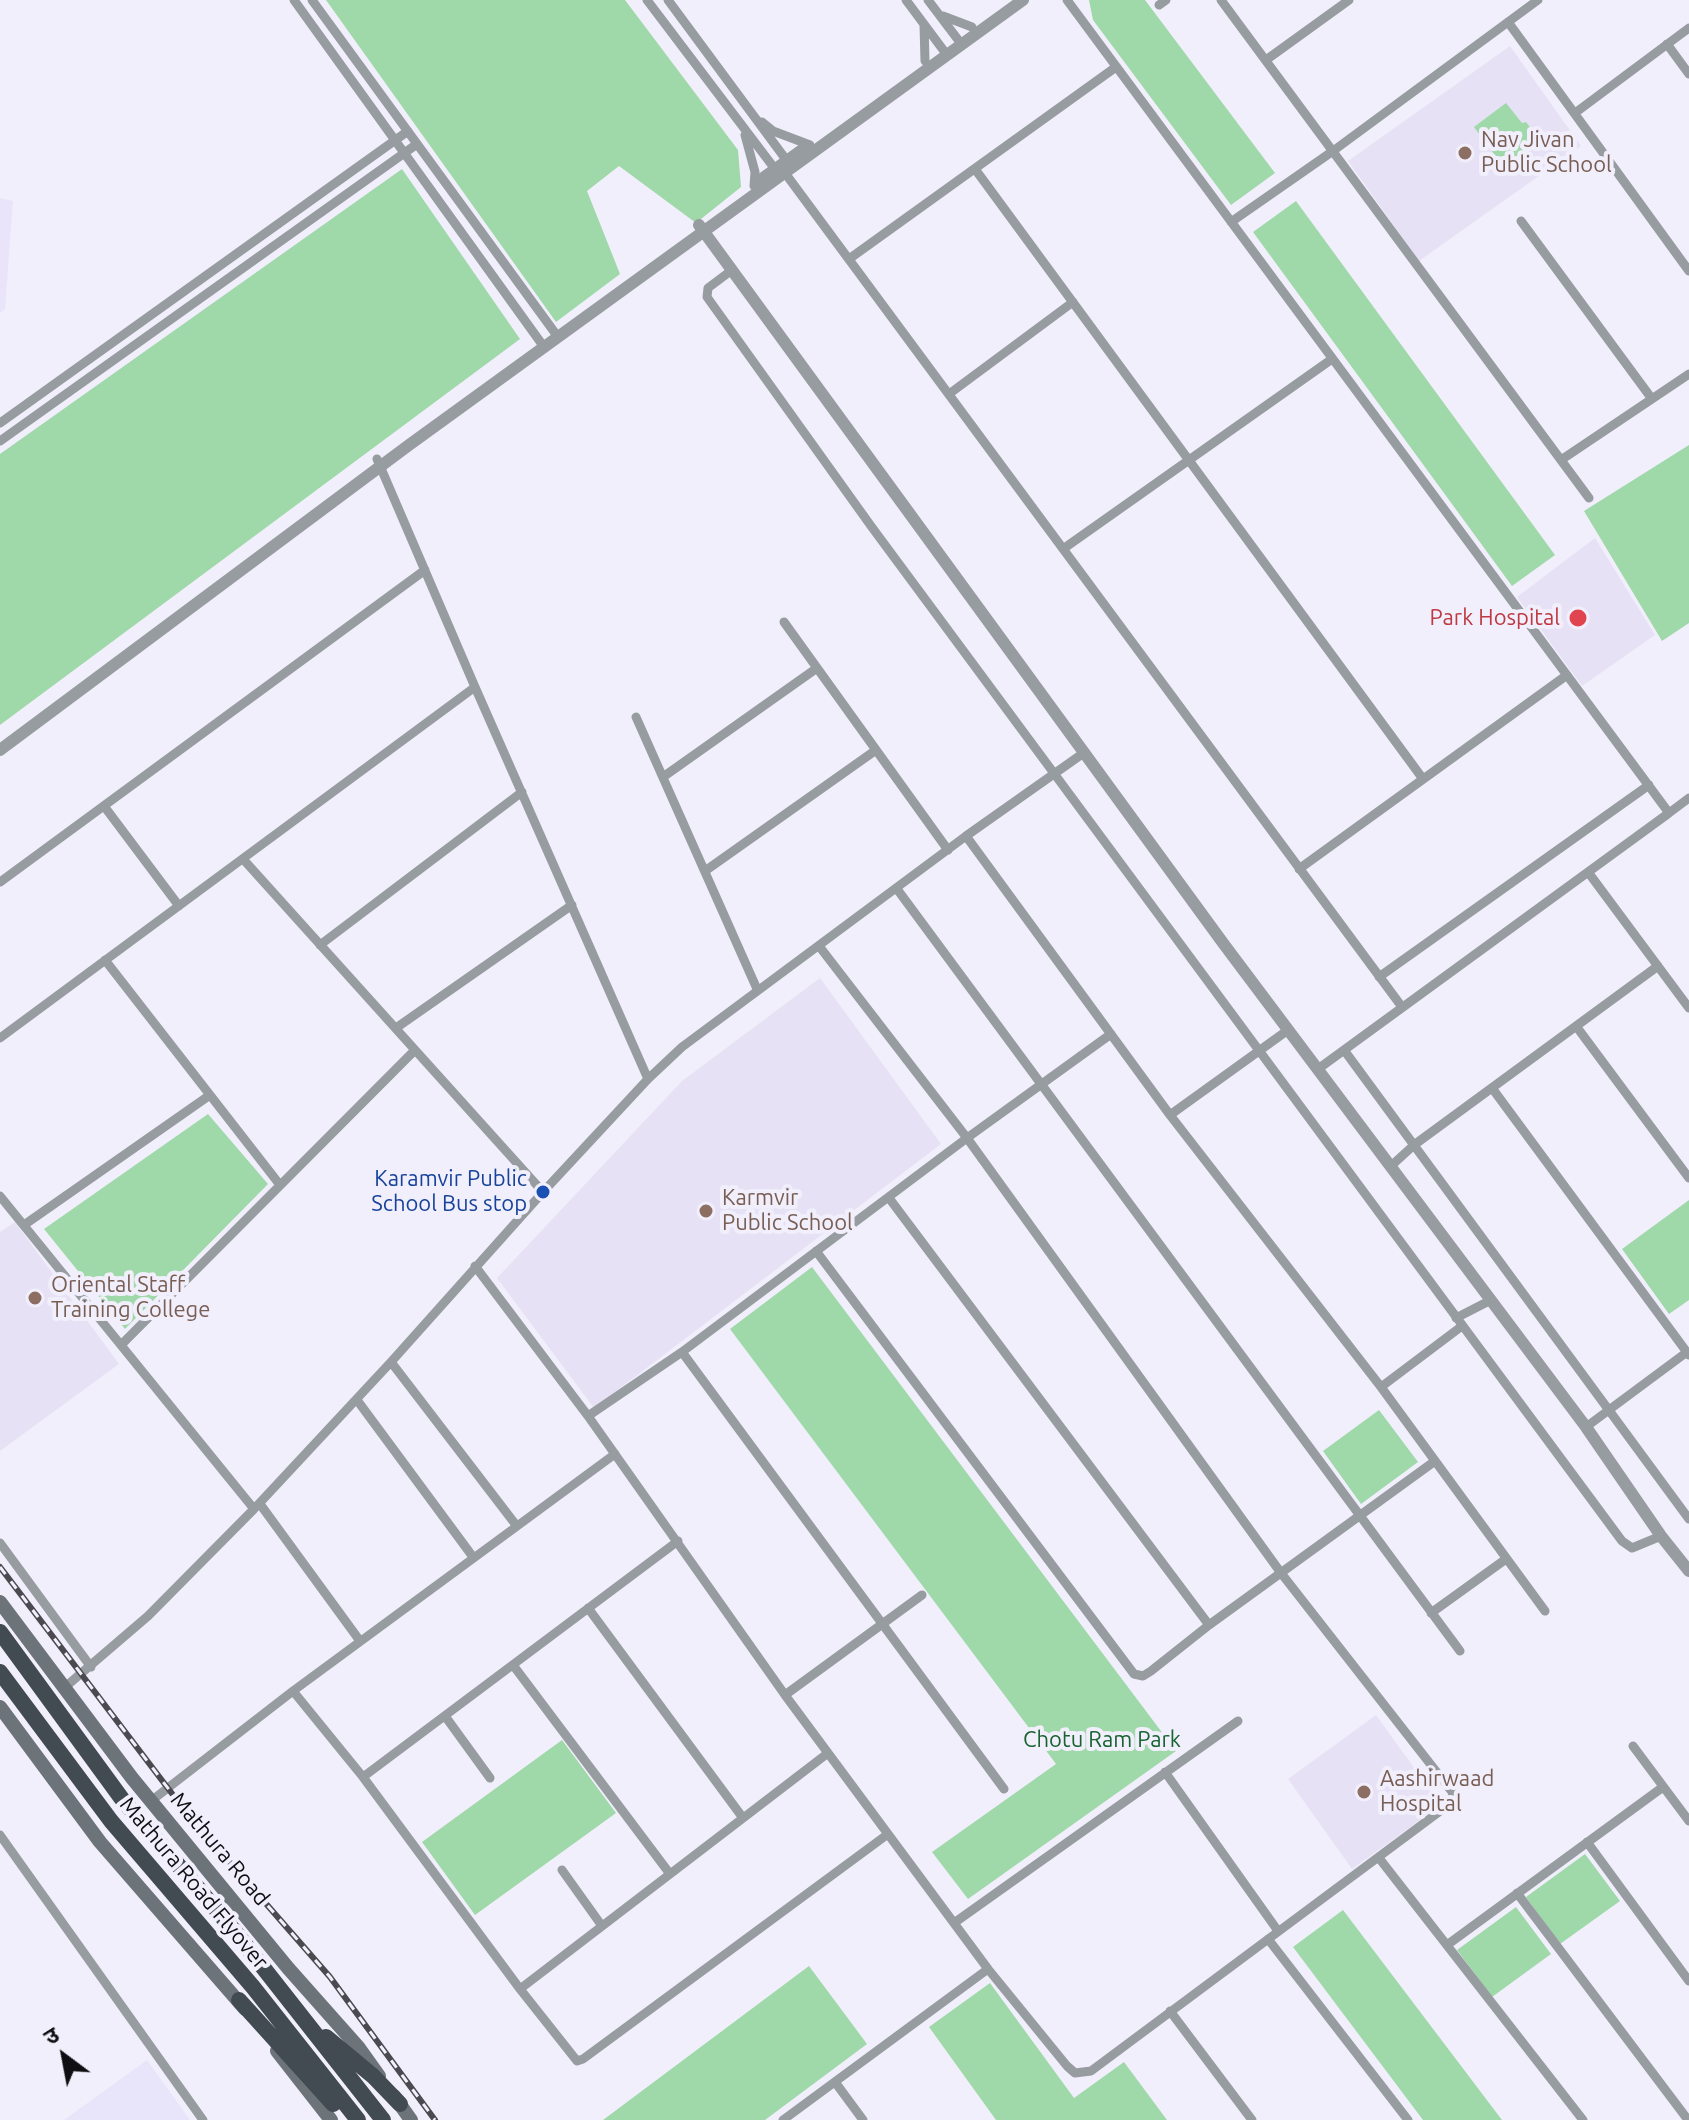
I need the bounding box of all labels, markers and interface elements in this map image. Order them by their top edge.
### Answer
place label: Nav Jivan Public School [1481,127,1612,178]
marker: Nav Jivan Public School [1456,144,1474,162]
place label: Park Hospital [1430,605,1560,631]
marker: Park Hospital [1567,607,1589,629]
place label: Karamvir Public School Bus stop [371,1166,527,1218]
marker: Karamvir Public School Bus stop [534,1183,552,1201]
place label: Karmvir Public School [722,1185,853,1236]
marker: Karmvir Public School [697,1202,715,1220]
place label: Oriental Staff Training College [51,1272,210,1324]
marker: Oriental Staff Training College [26,1289,44,1307]
park label: Chotu Ram Park [1023,1727,1181,1753]
place label: Aashirwaad Hospital [1380,1766,1494,1818]
marker: Aashirwaad Hospital [1355,1783,1373,1801]
street label: Mathura Road [165,1787,275,1911]
street label: Mathura Road Flyover [114,1792,274,1974]
north arrow [24,2016,104,2096]
text: उ [39,2021,63,2049]

